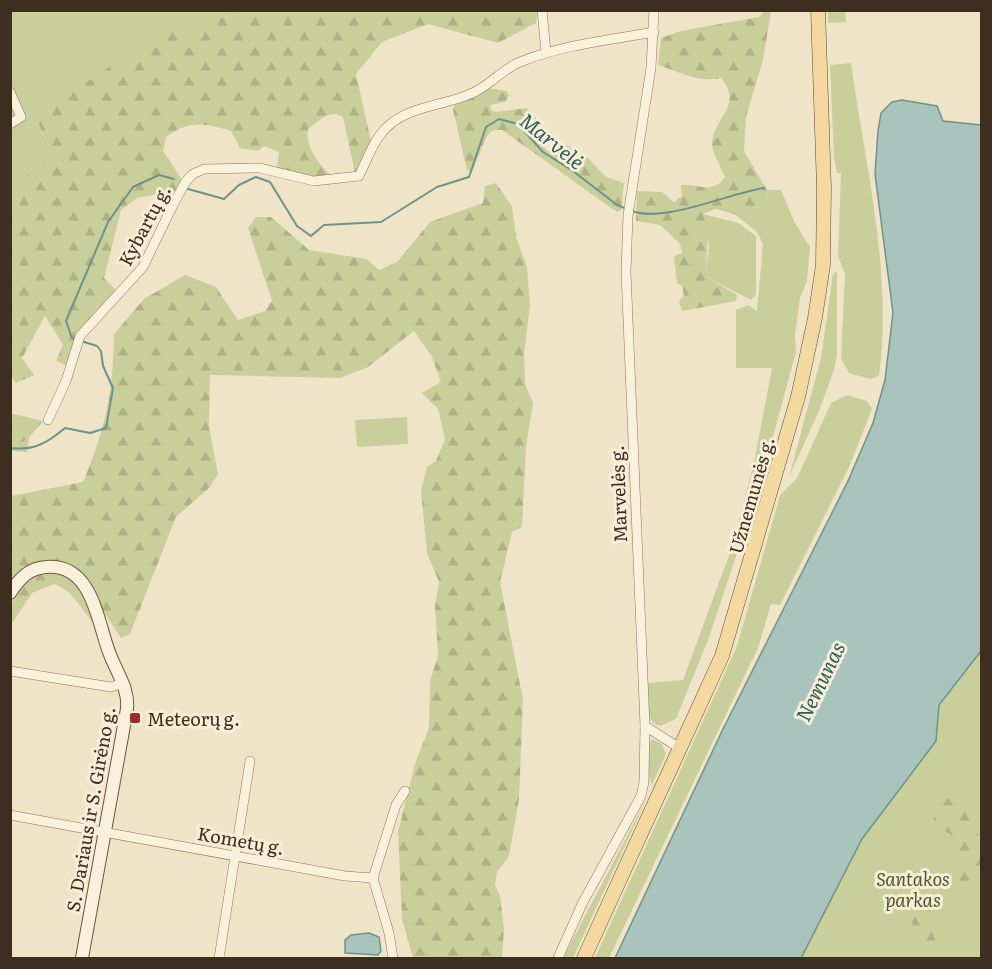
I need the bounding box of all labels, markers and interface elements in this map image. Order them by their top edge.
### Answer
water label: Marvelė [514,105,592,175]
street label: Kybartų g. [111,179,177,271]
street label: Užnemunės g. [721,433,781,557]
street label: Marvelės g. [603,445,633,543]
water label: Nemunas [787,636,851,726]
street label: S. Dariaus ir S. Girėno g. [59,704,121,914]
place label: Meteorų g. [147,705,240,732]
marker: Meteorų g. [128,711,142,725]
street label: Kometų g. [195,819,287,861]
park label: Santakos parkas [876,865,950,913]

